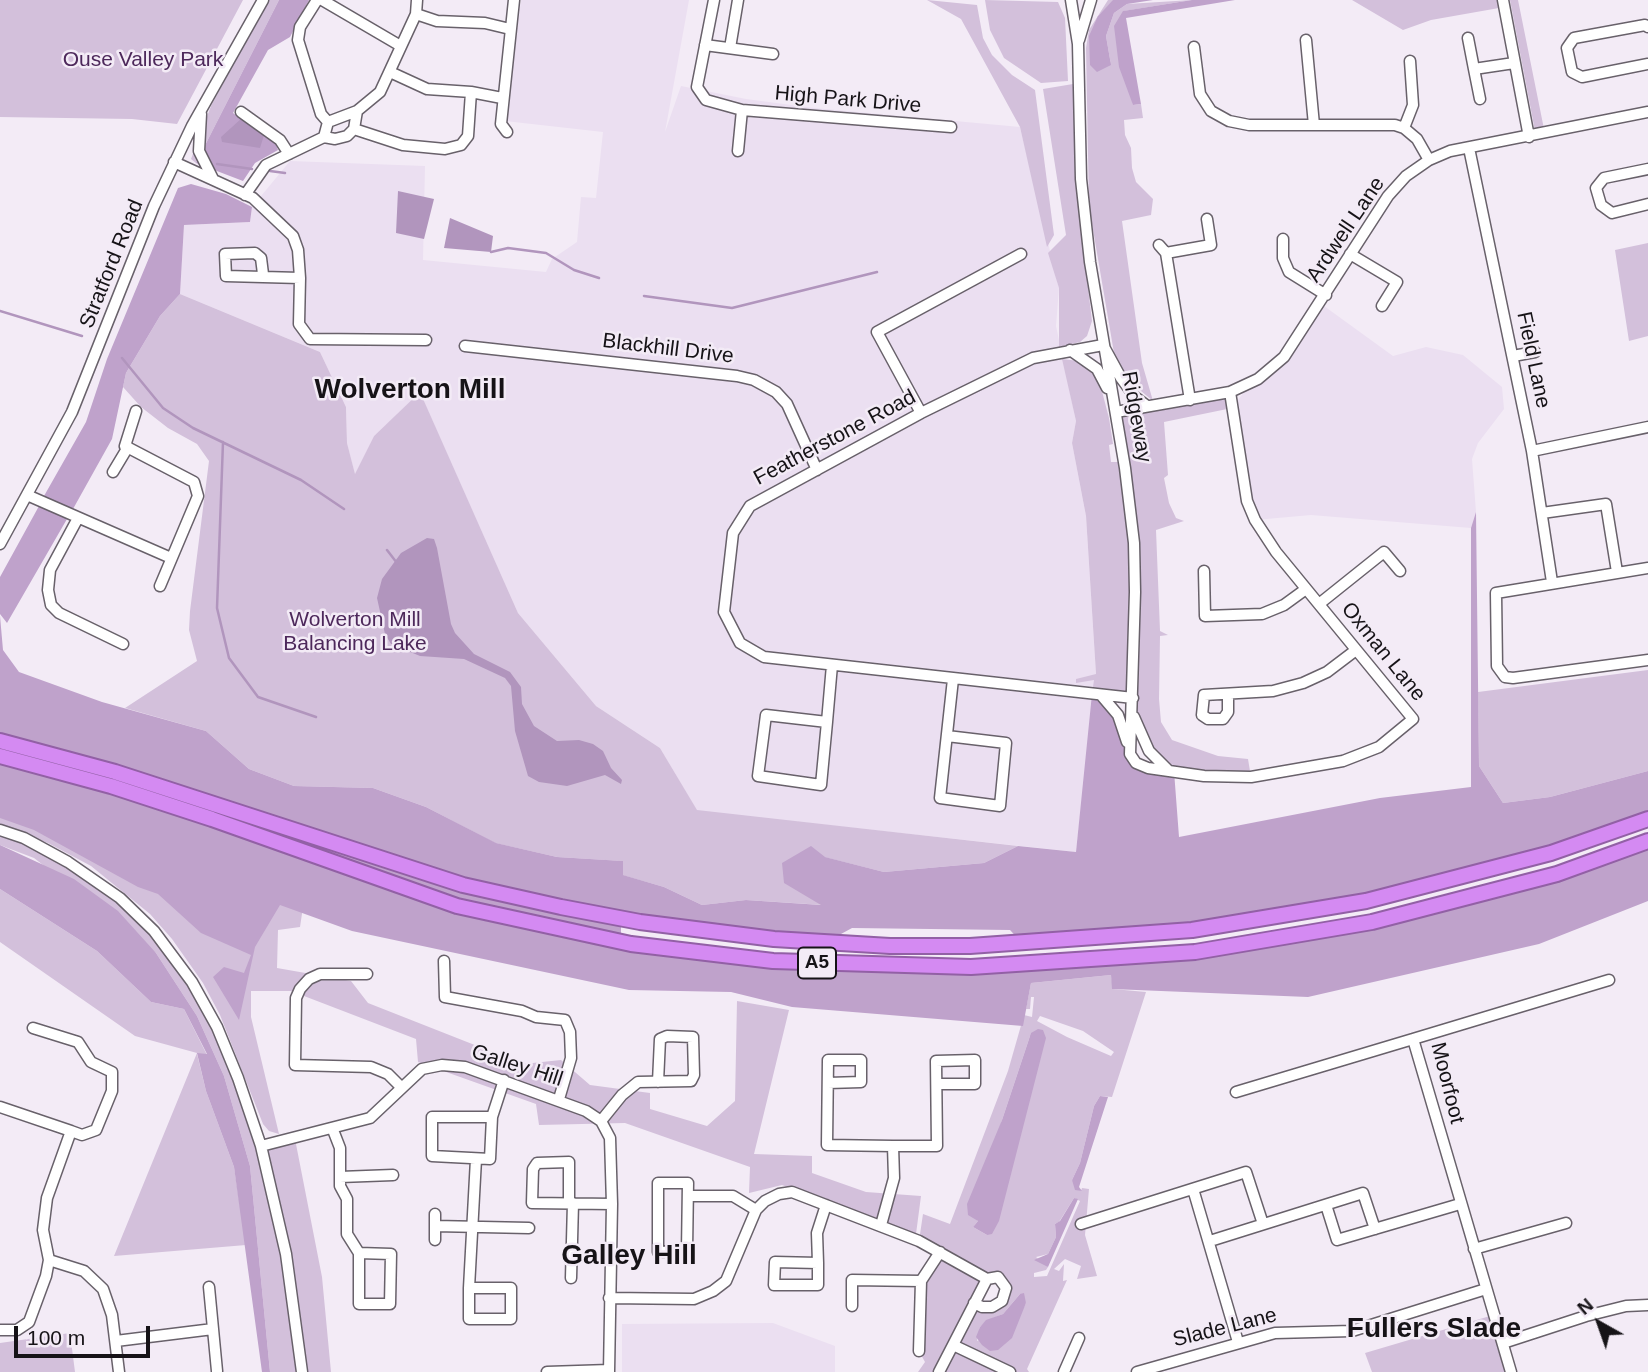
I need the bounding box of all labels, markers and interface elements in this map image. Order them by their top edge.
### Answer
park label: Ouse Valley Park [63,47,223,73]
street label: High Park Drive [774,81,922,119]
street label: Ardwell Lane [1302,173,1390,287]
street label: Stratford Road [75,196,149,332]
street label: Field Lane [1510,309,1556,411]
street label: Blackhill Drive [601,328,735,370]
street label: Ridgeway [1116,369,1156,465]
district label: Wolverton Mill [315,373,505,407]
street label: Featherstone Road [750,385,920,491]
street label: Oxman Lane [1335,597,1431,707]
park label: Wolverton Mill Balancing Lake [283,607,427,657]
road number: A5 [798,948,836,979]
street label: Galley Hill [468,1039,566,1093]
street label: Moorfoot [1425,1040,1469,1126]
district label: Galley Hill [561,1239,697,1273]
north arrow [1564,1288,1634,1358]
text: N [1573,1294,1597,1319]
street label: Slade Lane [1170,1303,1280,1353]
scale bar [18,1312,154,1356]
district label: Fullers Slade [1347,1312,1521,1346]
text: 100 m [27,1326,85,1349]

